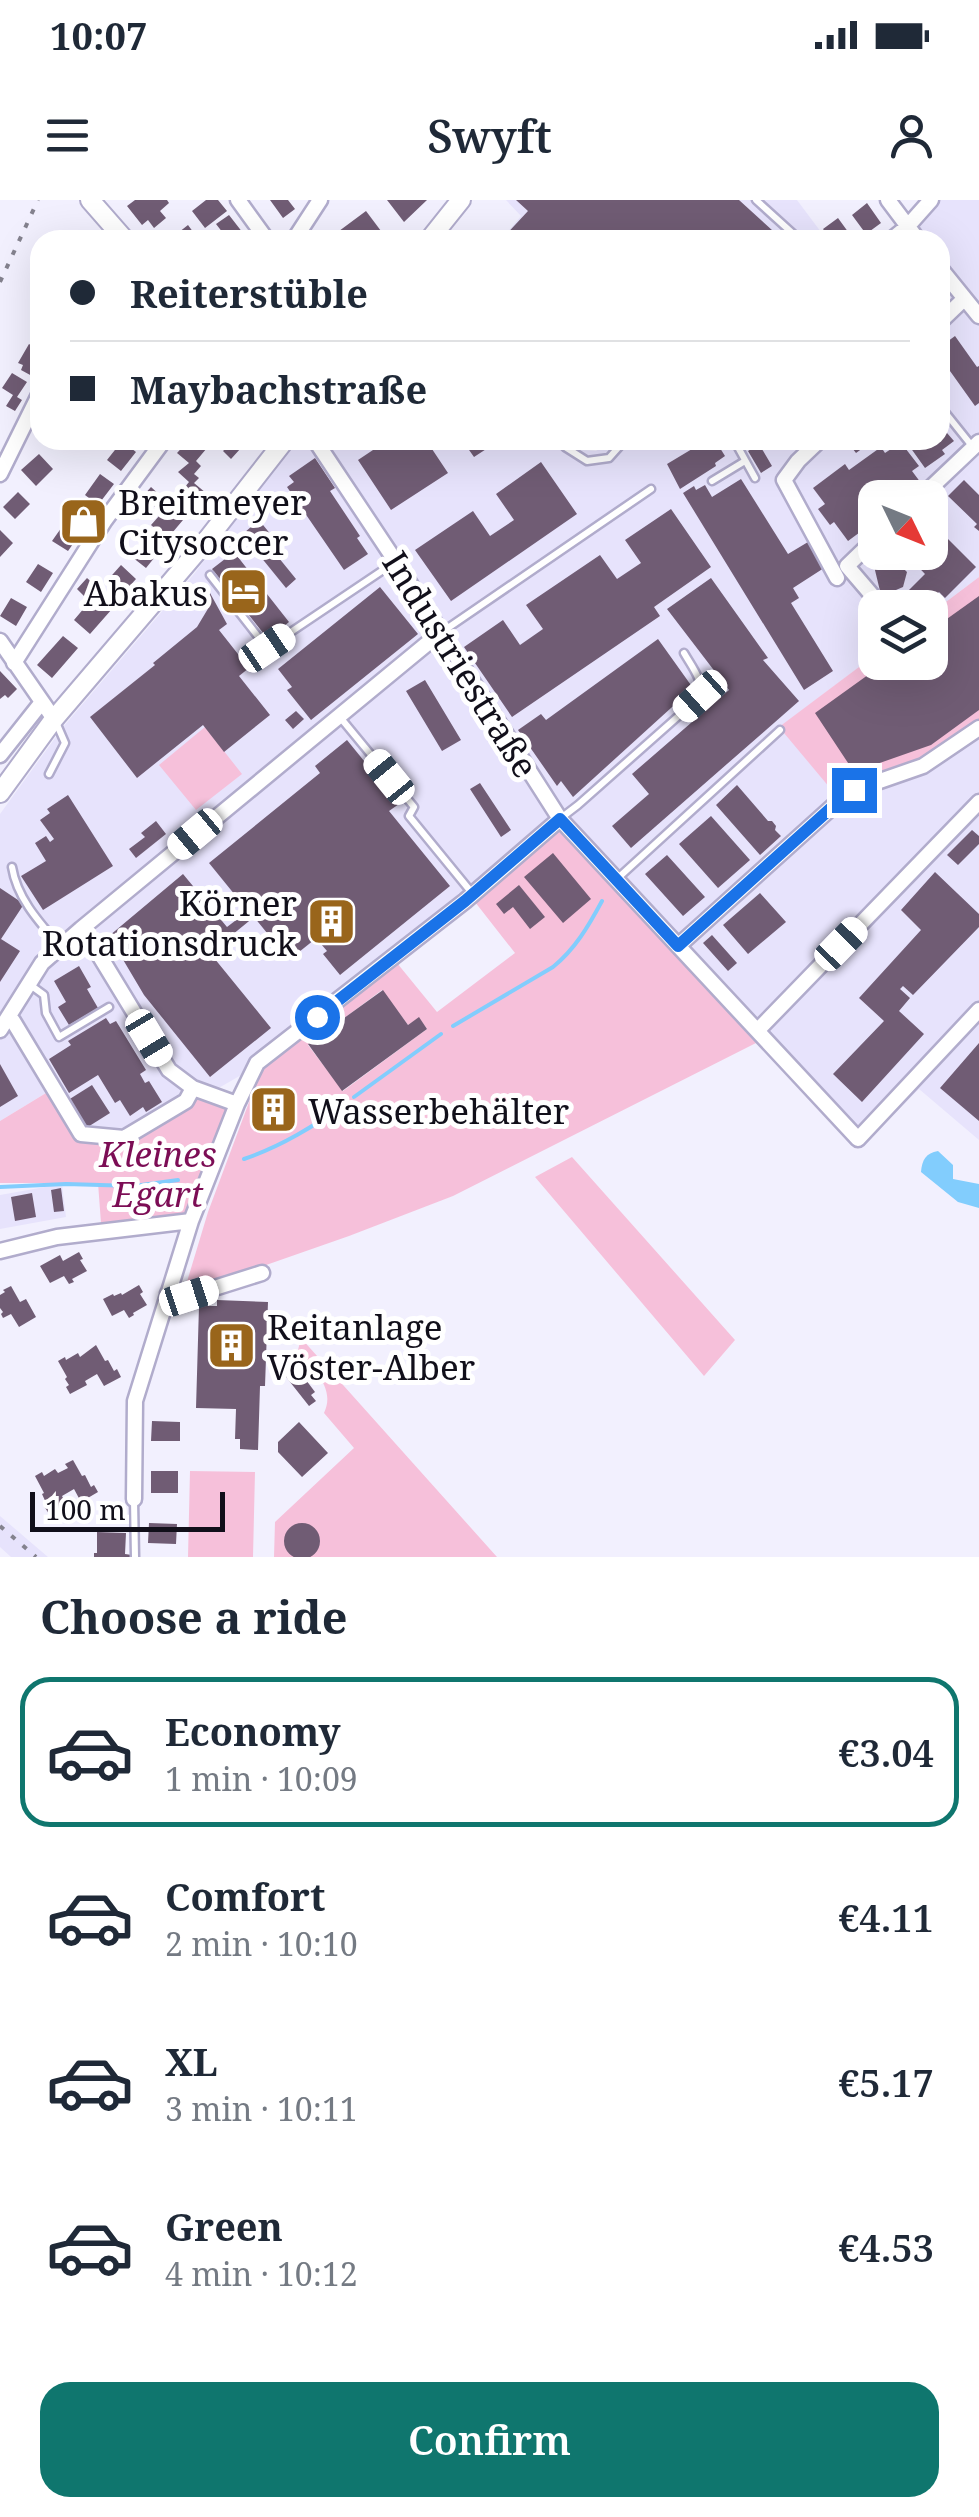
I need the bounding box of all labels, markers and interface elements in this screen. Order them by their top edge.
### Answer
text: 10:07 [50,9,147,61]
text: Swyft [427,105,552,166]
icon: menu [40,108,95,163]
icon: person [884,108,939,163]
text: Reiterstüble [130,267,368,319]
text: Maybachstraße [130,363,427,415]
place label: Breitmeyer Citysoccer [118,478,306,565]
north arrow [858,480,948,570]
map controls [858,480,948,680]
shop icon: Breitmeyer Citysoccer [57,495,109,547]
street label: Industriestraße [373,542,549,786]
hotel icon: Abakus [217,566,269,618]
place label: Abakus [84,569,208,616]
button: layers [858,590,948,680]
car [234,619,300,677]
car [668,665,732,727]
car [358,744,420,810]
route end [832,768,877,813]
car [162,803,228,865]
place label: Körner Rotationsdruck [42,879,298,966]
building icon: Körner Rotationsdruck [306,896,358,948]
car [809,912,873,976]
route start [295,995,340,1040]
car [121,1005,177,1071]
building icon: Wasserbehälter [247,1084,299,1136]
place label: Wasserbehälter [308,1087,569,1134]
park label: Kleines Egart [98,1130,217,1217]
car [156,1272,222,1320]
place label: Reitanlage Vöster-Alber [267,1303,475,1390]
building icon: Reitanlage Vöster-Alber [206,1320,258,1372]
scale bar [30,1487,225,1532]
text: 100 m [45,1490,126,1528]
text: Choose a ride [40,1586,348,1647]
text: Economy [165,1705,341,1757]
icon: car [45,1707,135,1797]
text: €3.04 [838,1726,934,1778]
text: 1 min · 10:09 [165,1757,358,1800]
text: Comfort [165,1870,325,1922]
icon: car [45,1872,135,1962]
text: €4.11 [838,1891,934,1943]
text: 2 min · 10:10 [165,1922,358,1965]
text: XL [165,2035,218,2087]
icon: car [45,2037,135,2127]
text: €5.17 [838,2056,934,2108]
text: 3 min · 10:11 [165,2087,358,2130]
text: Green [165,2200,283,2252]
icon: car [45,2202,135,2292]
text: €4.53 [838,2221,934,2273]
text: 4 min · 10:12 [165,2252,358,2295]
button: Confirm [40,2382,939,2497]

